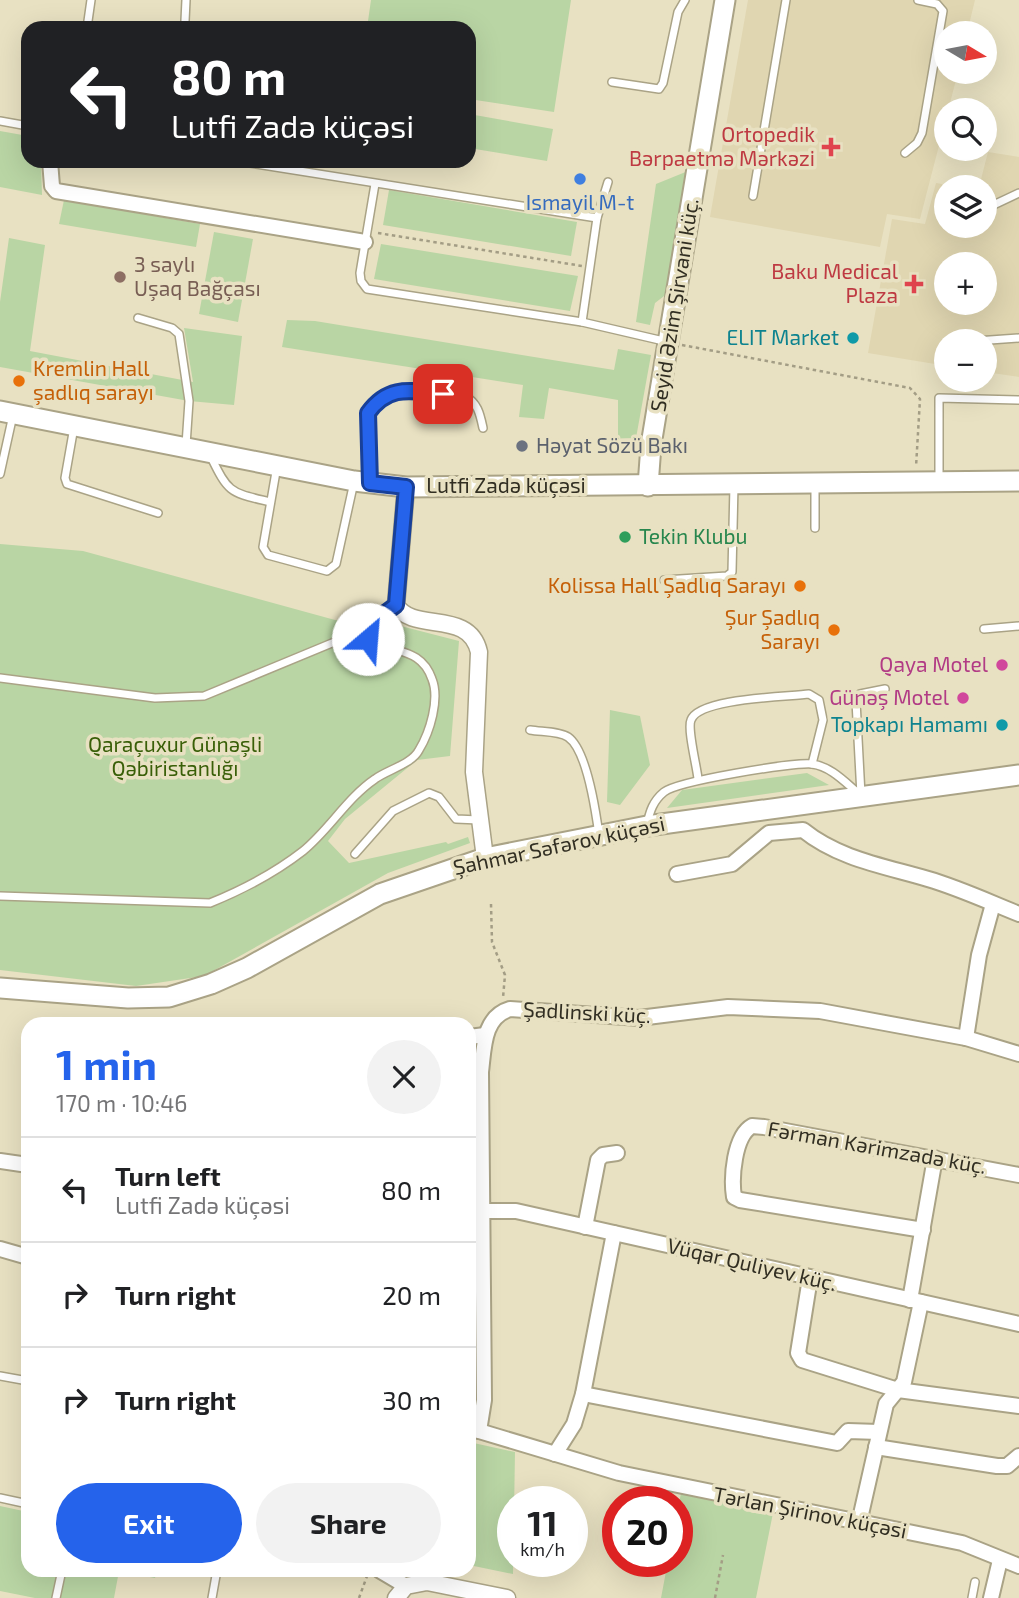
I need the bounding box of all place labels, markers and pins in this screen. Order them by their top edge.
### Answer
place label: Ortopedik Bərpaetmə Mərkəzi [629,121,815,170]
marker: Ortopedik Bərpaetmə Mərkəzi [821,137,841,157]
marker: Ismayil M-t [572,171,588,187]
place label: Ismayil M-t [526,189,634,214]
place label: 3 saylı Uşaq Bağçası [134,251,261,302]
place label: Baku Medical Plaza [771,258,899,307]
marker: 3 saylı Uşaq Bağçası [112,269,128,285]
marker: Baku Medical Plaza [904,274,924,294]
place label: ELIT Market [727,324,839,349]
marker: ELIT Market [845,330,861,346]
place label: Kremlin Hall şadlıq sarayı [33,355,154,406]
pin [413,364,473,424]
marker: Kremlin Hall şadlıq sarayı [11,373,27,389]
place label: Həyat Sözü Bakı [536,432,688,457]
marker: Həyat Sözü Bakı [514,438,530,454]
place label: Tekin Klubu [639,523,747,548]
marker: Tekin Klubu [617,529,633,545]
place label: Kolissa Hall Şadlıq Sarayı [548,572,786,599]
marker: Kolissa Hall Şadlıq Sarayı [792,578,808,594]
place label: Şur Şadlıq Sarayı [725,604,820,653]
marker: Şur Şadlıq Sarayı [826,622,842,638]
place label: Qaya Motel [879,651,989,677]
marker: Qaya Motel [994,657,1010,673]
place label: Günəş Motel [829,684,950,711]
marker: Günəş Motel [955,690,971,706]
place label: Topkapı Hamamı [831,711,988,736]
marker: Topkapı Hamamı [994,717,1010,733]

